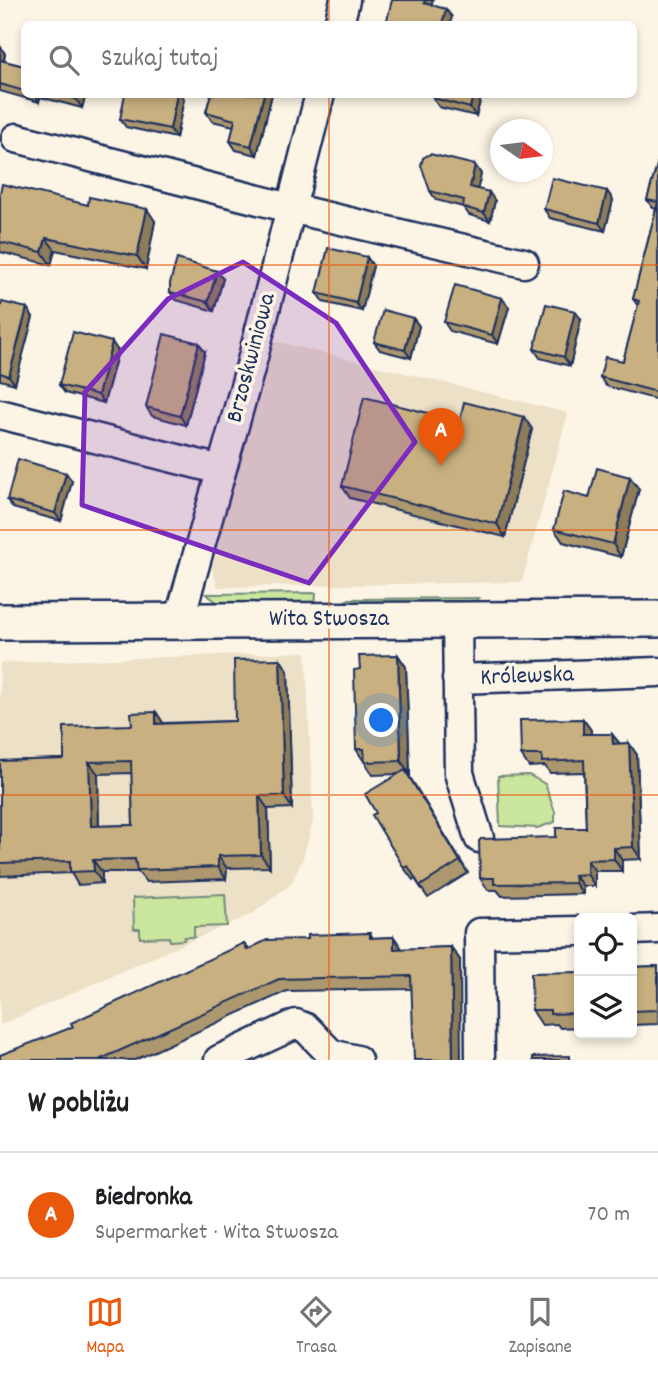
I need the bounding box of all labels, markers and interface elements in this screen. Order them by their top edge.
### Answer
search box [21,21,637,98]
icon: search [45,41,83,79]
text: Szukaj tutaj [101,41,219,78]
north arrow [490,119,553,182]
street label: Brzoskwiniowa [218,289,286,427]
pin: A [418,408,464,466]
street label: Wita Stwosza [269,603,390,637]
street label: Królewska [480,658,575,696]
your location [364,703,398,737]
map controls [574,913,637,1039]
button: locate [574,913,637,976]
button: layers [574,976,637,1039]
text: W pobliżu [28,1084,129,1127]
text: Biedronka [95,1180,192,1217]
text: A [45,1199,57,1232]
text: 70 m [588,1199,630,1232]
text: Supermarket · Wita Stwosza [95,1217,338,1250]
tab: Mapa [86,1293,124,1362]
tab: Trasa [296,1293,336,1362]
tab: Zapisane [508,1293,572,1362]

